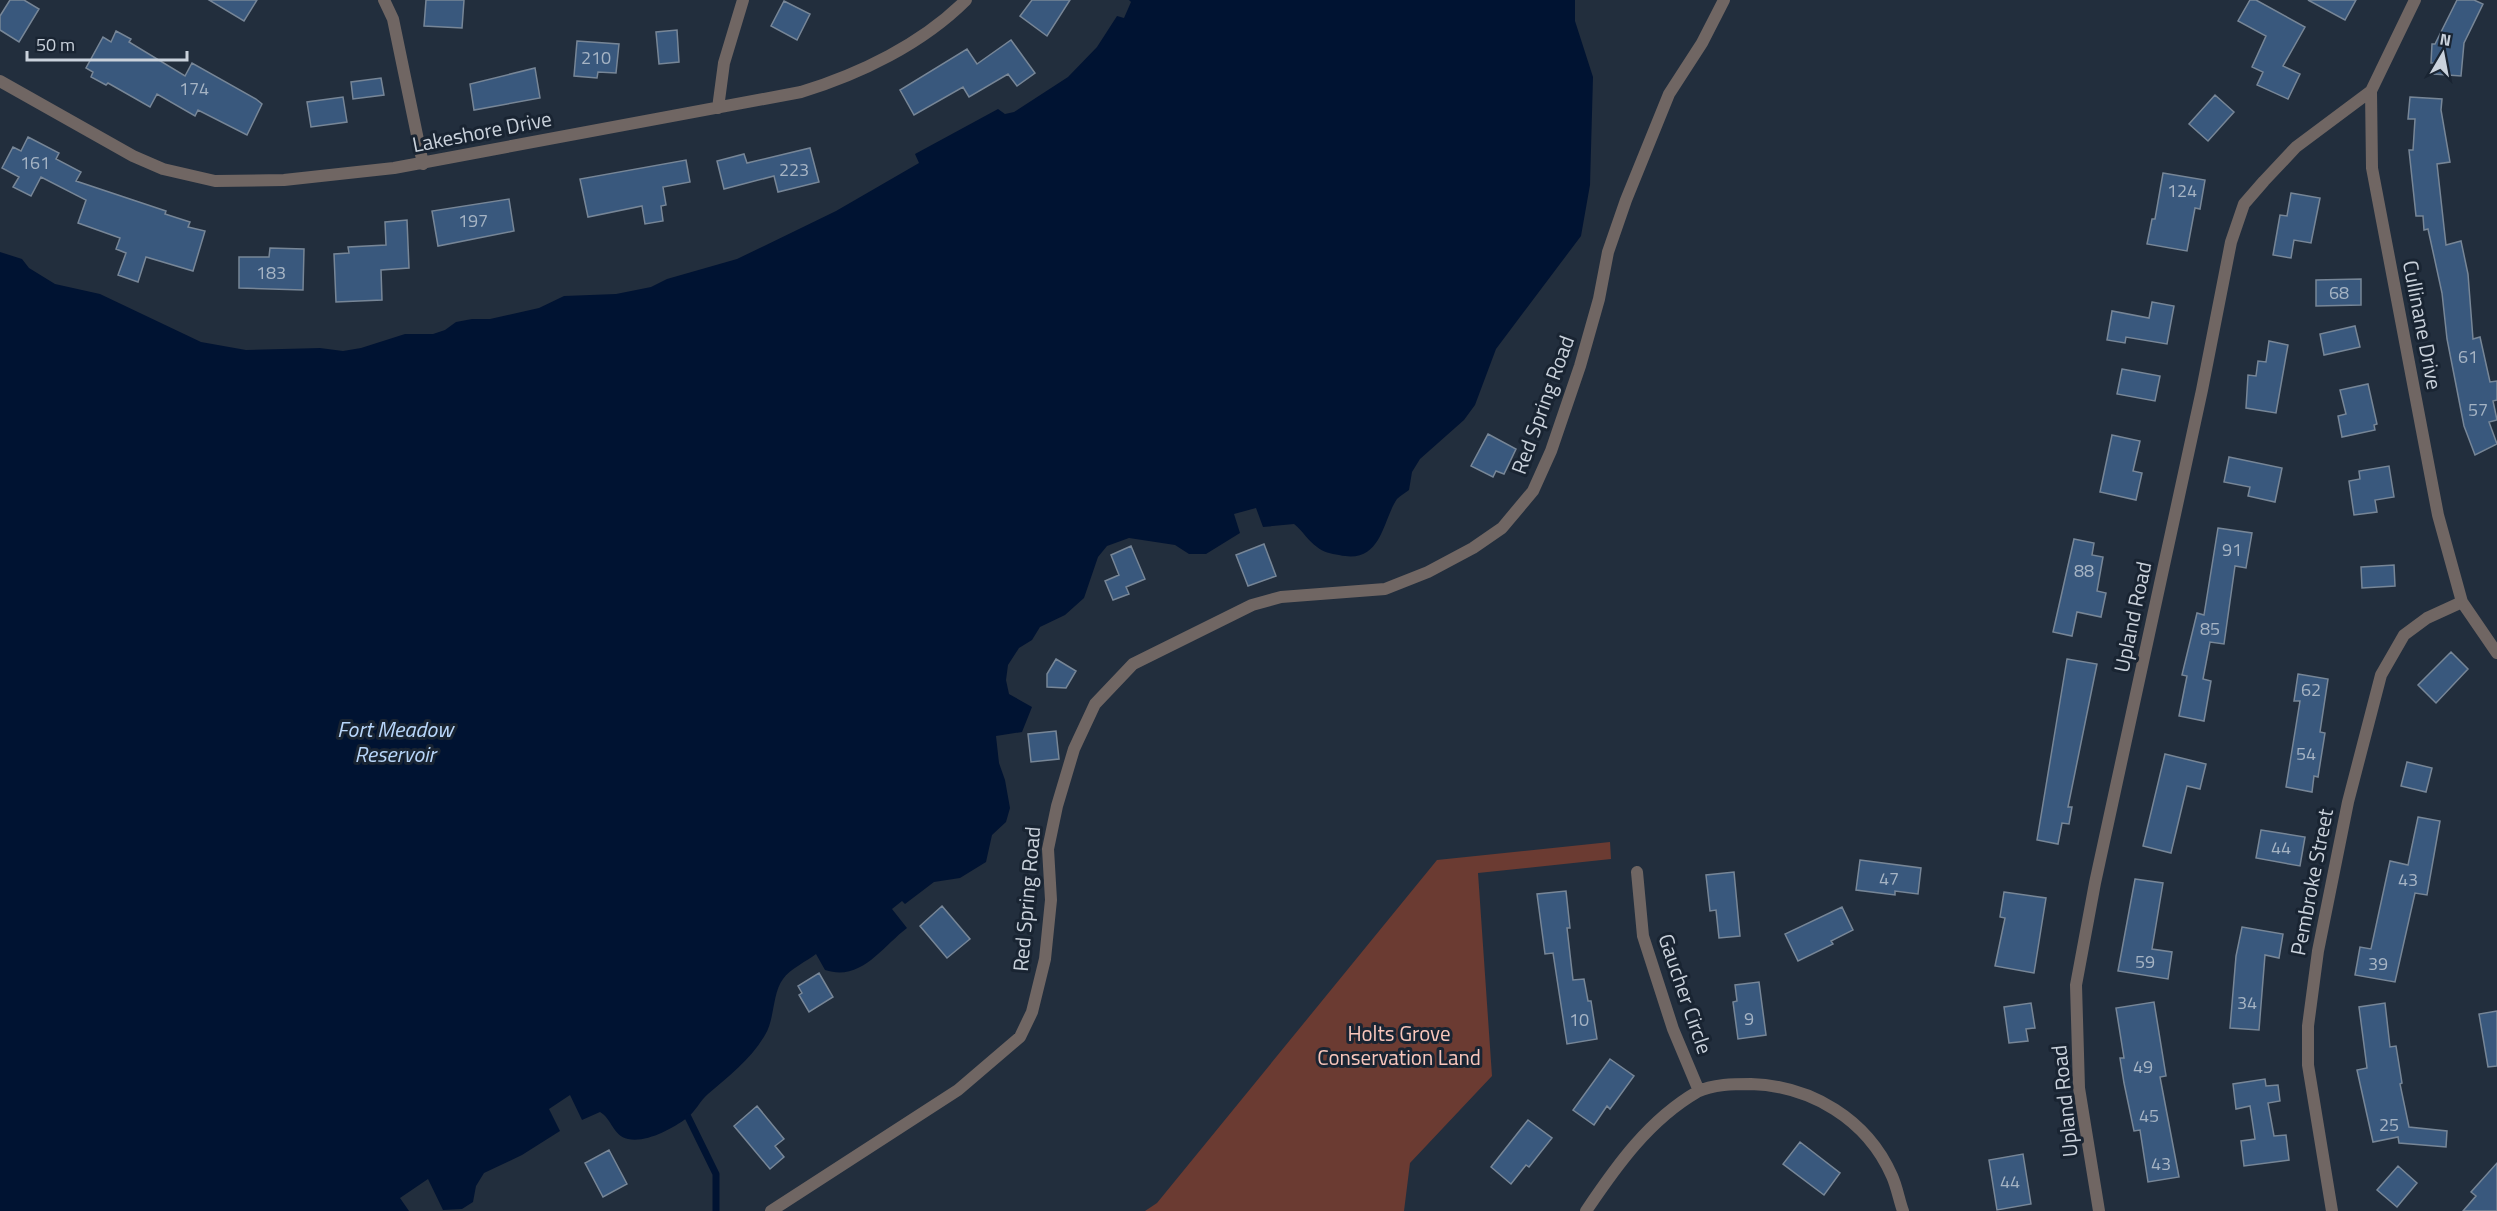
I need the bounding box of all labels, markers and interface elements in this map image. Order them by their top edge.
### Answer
scale bar [27,24,188,62]
north arrow [2413,24,2473,84]
text: N [2438,26,2453,52]
text: 50 m [36,31,75,58]
house number: 210 [581,44,611,71]
house number: 174 [179,75,209,102]
street label: Lakeshore Drive [409,102,554,160]
house number: 161 [20,149,50,176]
house number: 223 [779,156,809,183]
house number: 124 [2167,177,2197,204]
house number: 197 [458,207,488,234]
street label: Cullinane Drive [2395,258,2451,392]
house number: 183 [256,259,286,286]
house number: 68 [2329,279,2349,306]
street label: Red Spring Road [1502,331,1582,479]
house number: 61 [2458,343,2478,370]
house number: 57 [2468,396,2488,423]
house number: 91 [2222,536,2242,563]
house number: 88 [2074,557,2094,584]
street label: Upland Road [2105,558,2159,675]
house number: 85 [2200,615,2220,642]
house number: 62 [2301,676,2321,703]
water label: Fort Meadow Reservoir [337,712,455,771]
house number: 54 [2296,740,2316,767]
street label: Pembroke Street [2281,805,2341,958]
street label: Red Spring Road [1004,825,1048,973]
house number: 44 [2271,834,2291,861]
house number: 47 [1879,865,1899,892]
house number: 43 [2398,866,2418,893]
street label: Gaucher Circle [1650,929,1721,1058]
house number: 59 [2135,948,2155,975]
house number: 39 [2368,950,2388,977]
house number: 34 [2237,989,2257,1016]
house number: 9 [1744,1005,1754,1032]
house number: 10 [1569,1006,1589,1033]
park label: Holts Grove Conservation Land [1317,1017,1481,1073]
street label: Upland Road [2042,1044,2086,1159]
house number: 49 [2133,1053,2153,1080]
house number: 45 [2139,1102,2159,1129]
house number: 25 [2379,1111,2399,1138]
house number: 43 [2151,1150,2171,1177]
house number: 44 [2000,1168,2020,1195]

